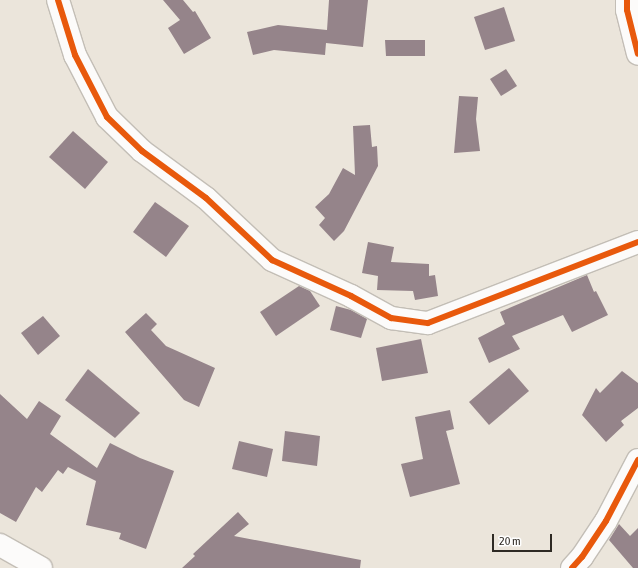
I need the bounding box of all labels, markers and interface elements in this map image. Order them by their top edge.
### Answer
scale bar [494,526,554,552]
text: 20 m [499,534,521,548]

